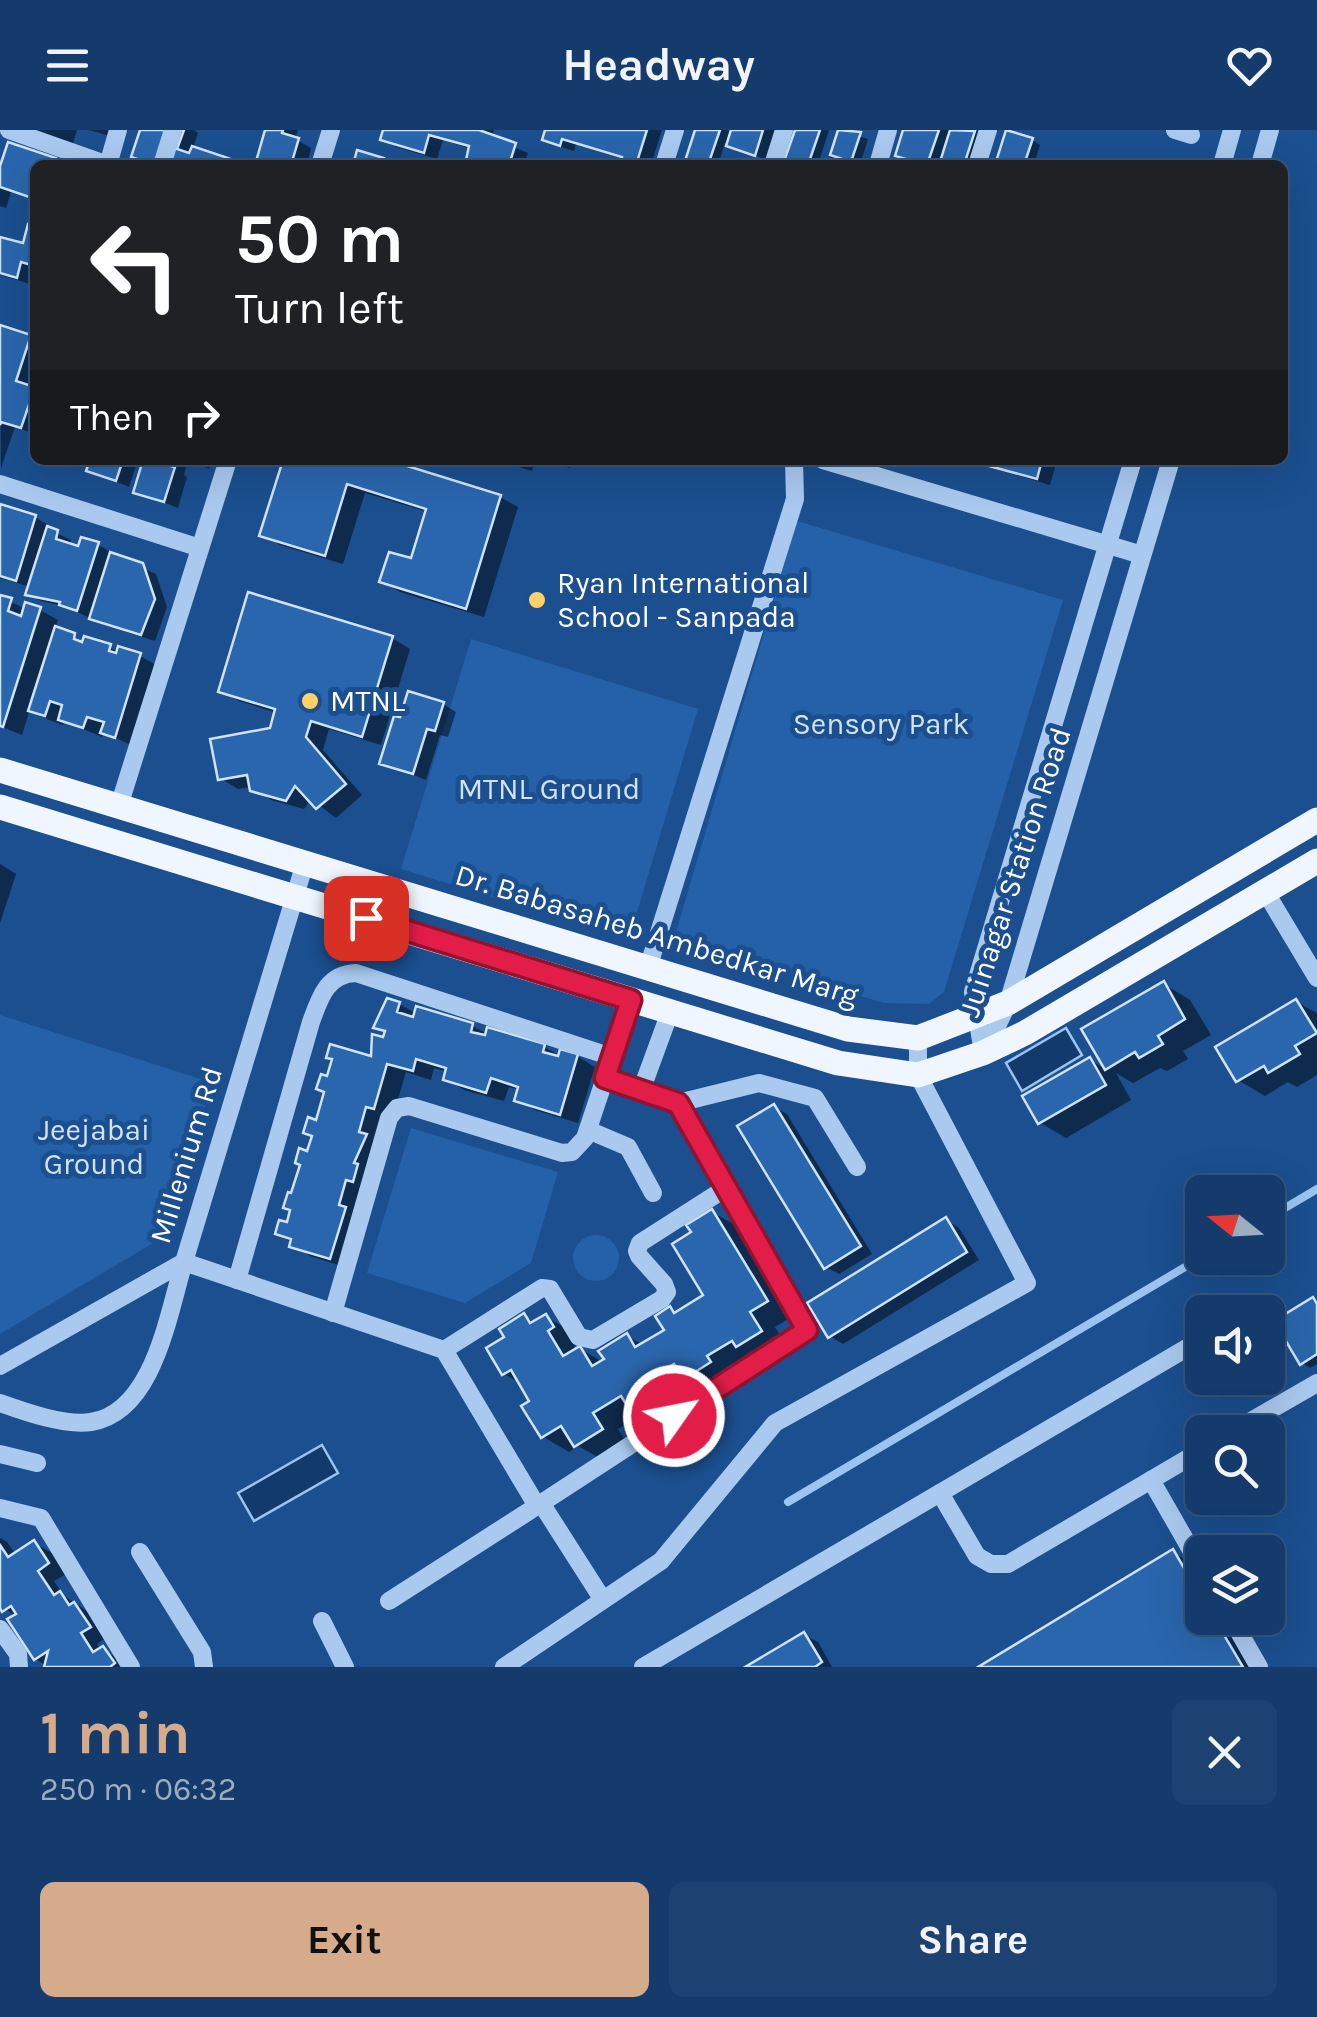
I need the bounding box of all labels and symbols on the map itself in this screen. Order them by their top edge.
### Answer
place label: Ryan International School - Sanpada [557,565,809,635]
marker: Ryan International School - Sanpada [526,589,548,611]
place label: MTNL [330,683,405,719]
marker: MTNL [299,690,321,712]
park label: Sensory Park [793,706,969,742]
street label: Juinagar Station Road [951,723,1079,1021]
park label: MTNL Ground [458,771,640,807]
street label: Dr. Babasaheb Ambedkar Marg [451,856,863,1014]
pin [324,876,409,961]
street label: Millenium Rd [142,1062,230,1248]
park label: Jeejabai Ground [38,1112,150,1182]
north arrow [1185,1175,1285,1275]
position arrow [622,1364,726,1468]

